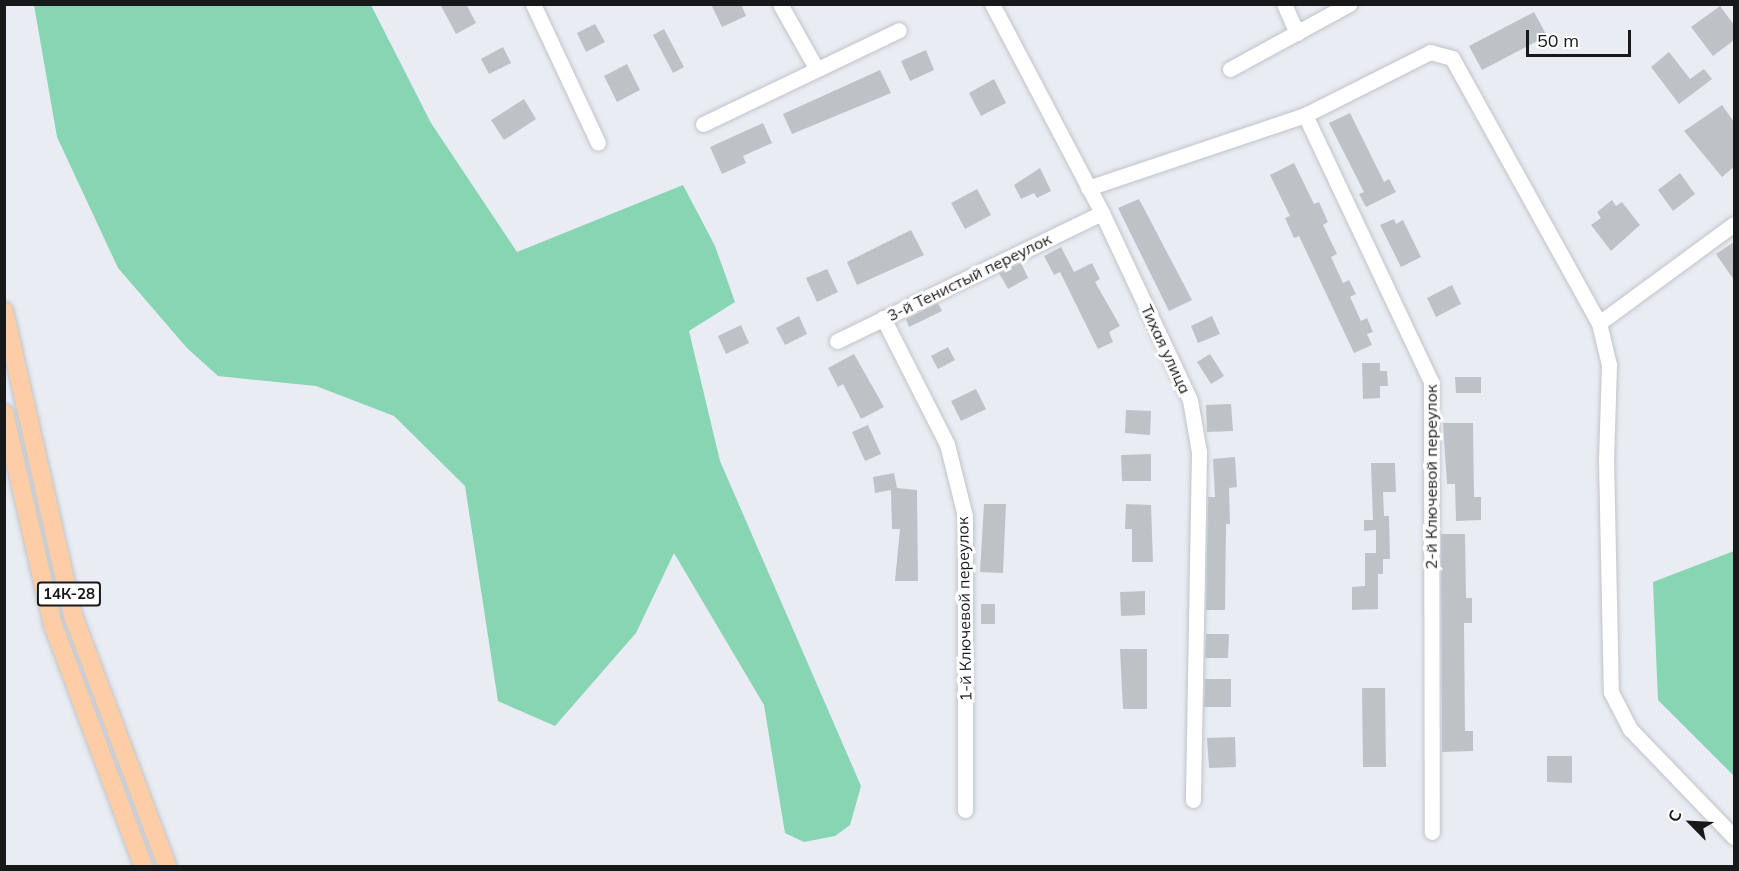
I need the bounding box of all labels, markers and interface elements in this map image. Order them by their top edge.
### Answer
scale bar [1529,18,1634,56]
text: 50 m [1537,29,1579,52]
street label: 3-й Тенистый переулок [884,229,1054,325]
street label: Тихая улица [1137,301,1195,397]
street label: 2-й Ключевой переулок [1421,385,1441,569]
street label: 1-й Ключевой переулок [953,516,975,702]
road number: 14К-28 [36,582,102,606]
north arrow [1661,793,1721,853]
text: С [1663,807,1686,825]

